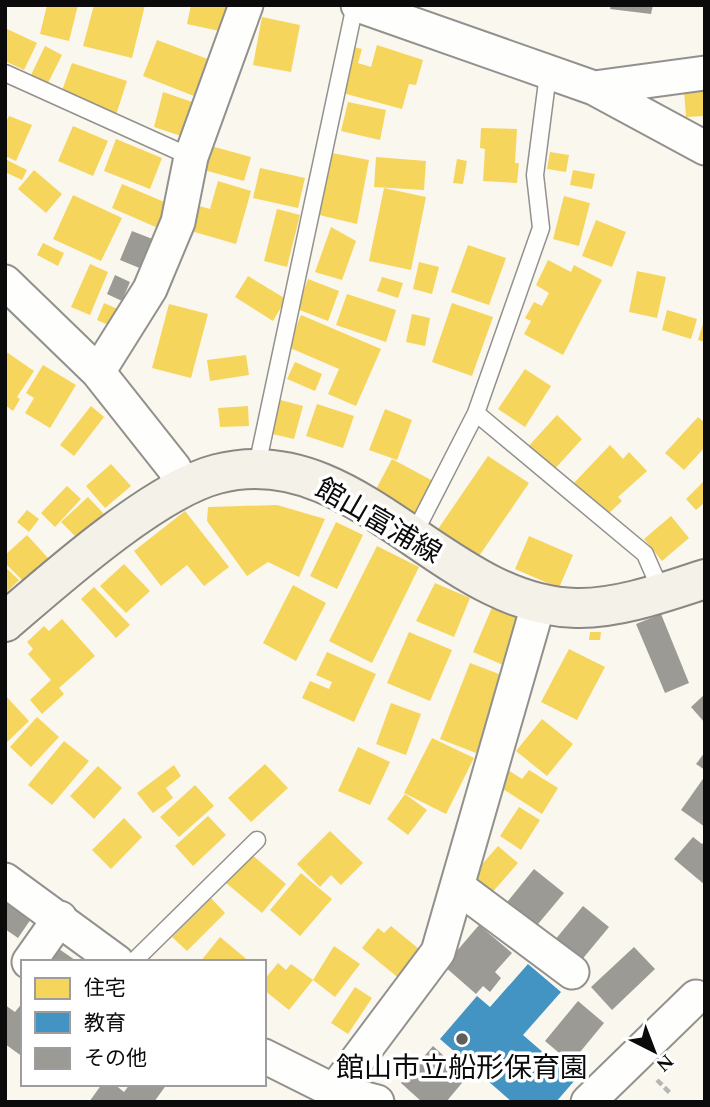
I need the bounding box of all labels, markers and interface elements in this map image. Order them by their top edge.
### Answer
street label: 館山富浦線 [307,468,450,575]
legend [21,960,266,1086]
text: 住宅 [84,973,126,1005]
text: 教育 [84,1008,126,1040]
north arrow [619,1016,689,1086]
marker: 館山市立船形保育園 [454,1031,470,1047]
text: その他 [84,1043,147,1075]
place label: 館山市立船形保育園 [336,1047,588,1090]
text: N [649,1047,680,1078]

